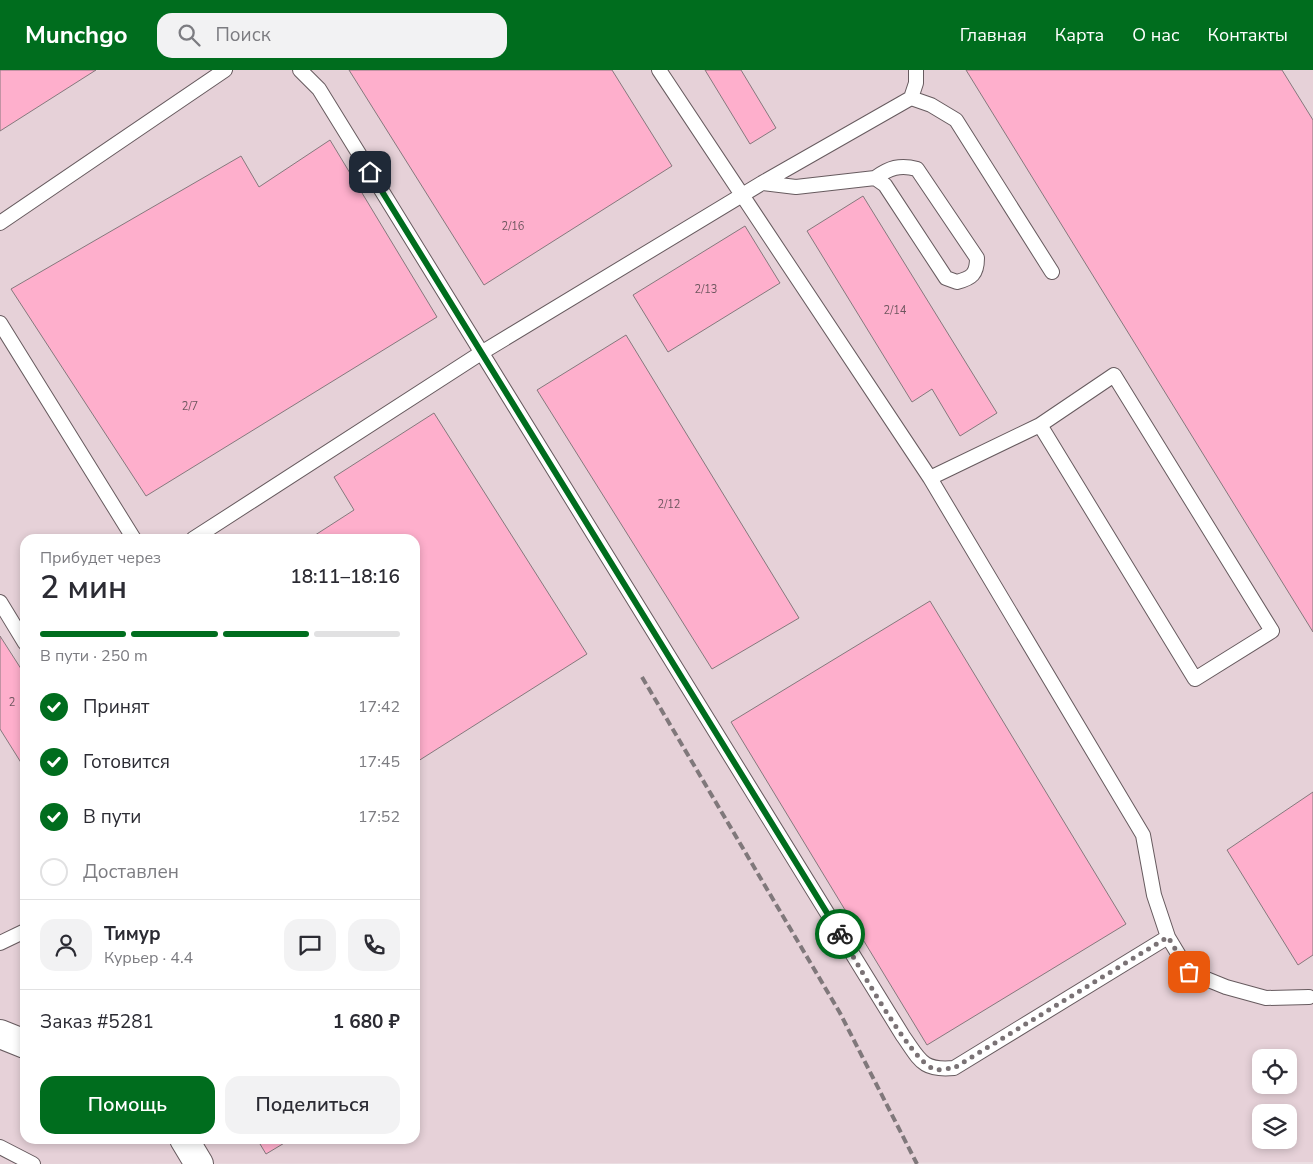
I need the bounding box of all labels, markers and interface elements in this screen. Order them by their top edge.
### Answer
search box [157,13,507,58]
text: Munchgo [25,19,127,51]
icon: search [175,21,203,49]
text: Поиск [215,22,271,48]
text: Главная [960,23,1027,47]
text: Карта [1055,23,1104,47]
text: О нас [1132,23,1180,47]
text: Контакты [1208,23,1288,47]
pin [349,151,391,193]
icon: home [356,158,384,186]
house number: 2/16 [502,219,525,234]
house number: 2/13 [695,282,717,297]
house number: 2/14 [884,303,907,318]
house number: 2/7 [182,399,198,414]
house number: 2/12 [658,497,680,512]
text: Прибудет через [40,547,161,569]
text: 18:11–18:16 [290,564,400,590]
text: 2 мин [40,566,127,609]
text: В пути · 250 m [40,645,148,667]
icon: check [40,693,68,721]
text: Принят [83,694,150,720]
house number: 2 [9,695,15,710]
text: 17:42 [358,696,400,718]
icon: check [40,748,68,776]
text: Готовится [83,749,170,775]
text: 17:45 [358,751,400,773]
icon: check [40,803,68,831]
text: В пути [83,804,141,830]
text: 17:52 [358,806,400,828]
text: Доставлен [83,859,179,885]
courier [815,909,865,959]
button: person [40,919,92,971]
button: chat [284,919,336,971]
button: phone [348,919,400,971]
icon: bike [826,920,854,948]
text: Тимур [104,921,161,947]
text: Курьер · 4.4 [104,947,193,969]
pin [1168,951,1210,993]
icon: bag [1175,958,1203,986]
text: Заказ #5281 [40,1009,154,1035]
text: 1 680 ₽ [333,1009,400,1035]
map controls [1252,1049,1297,1149]
button: locate [1252,1049,1297,1094]
button: Помощь [40,1076,215,1134]
button: Поделиться [225,1076,400,1134]
button: layers [1252,1104,1297,1149]

